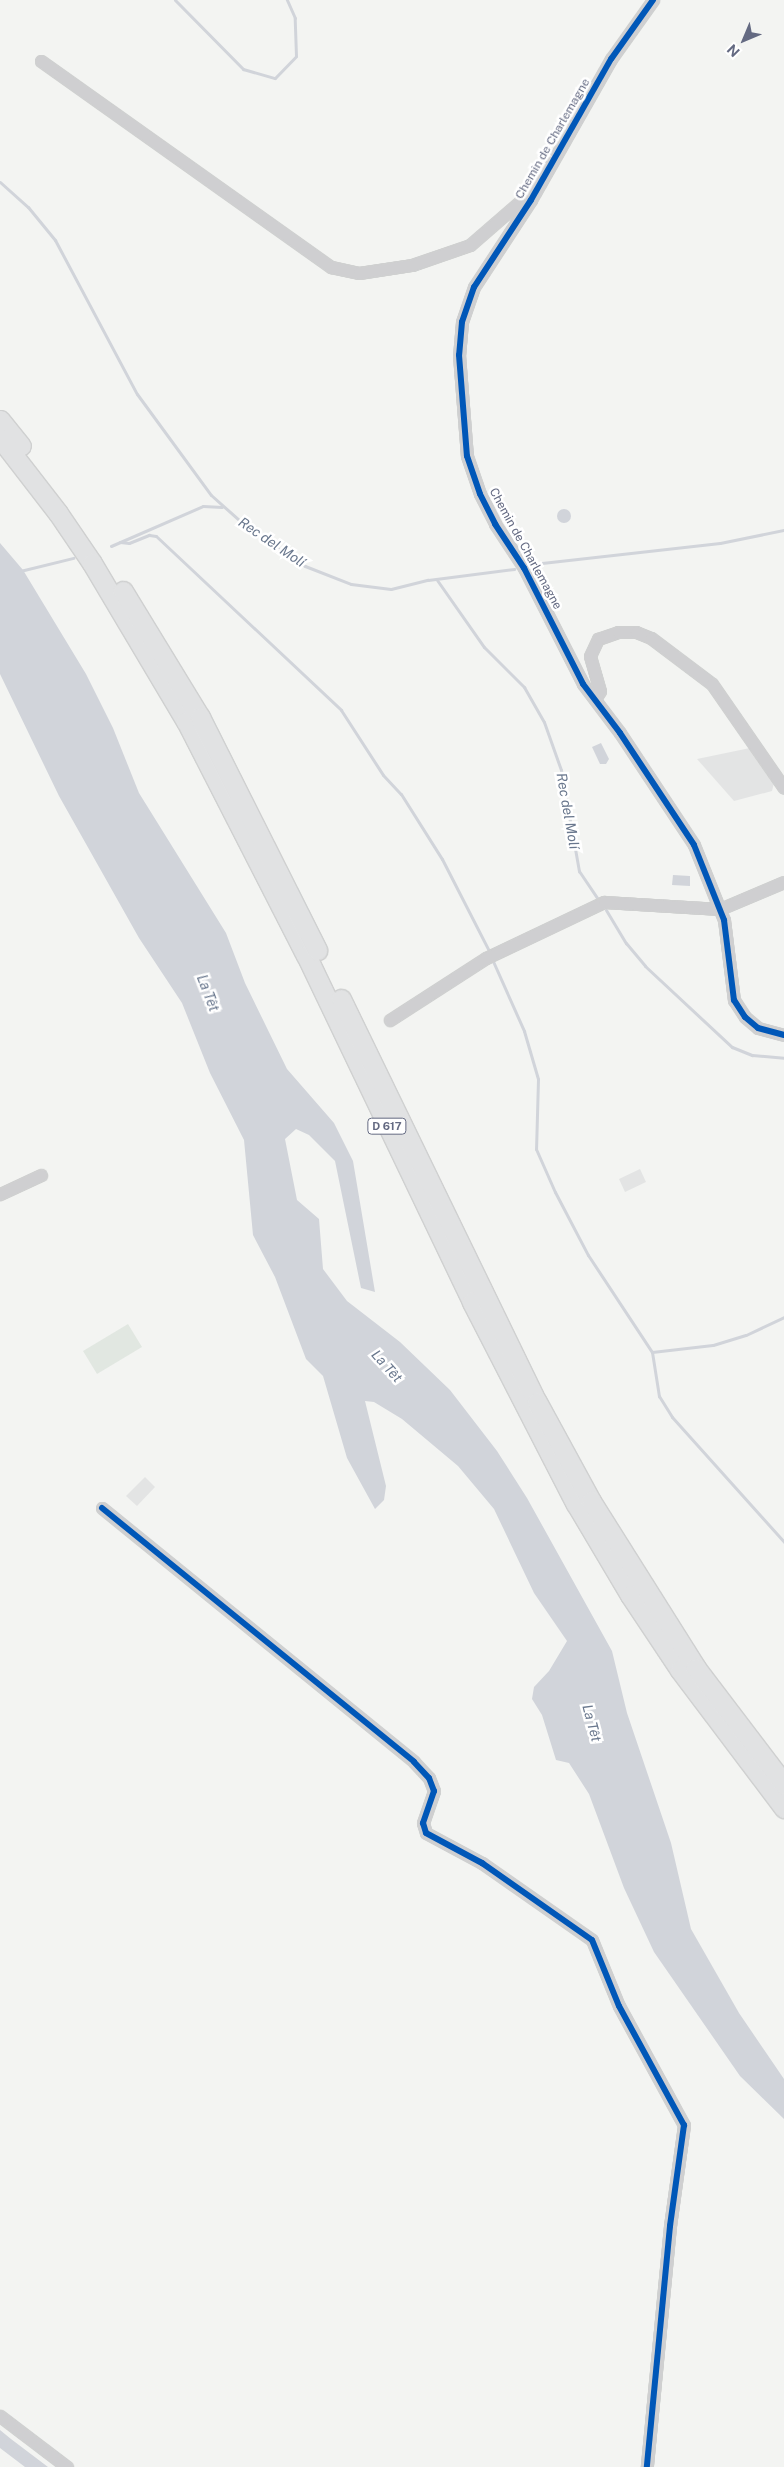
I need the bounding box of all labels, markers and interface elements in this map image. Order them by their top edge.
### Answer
north arrow [719,15,769,65]
text: N [724,41,743,60]
street label: Chemin de Charlemagne [513,76,593,202]
street label: Chemin de Charlemagne [486,486,564,612]
water label: Rec del Molí [235,513,309,571]
water label: Rec del Molí [553,771,583,851]
water label: La Têt [193,972,223,1014]
road number: D 617 [367,1118,407,1134]
water label: La Têt [368,1346,406,1386]
water label: La Têt [579,1702,605,1744]

